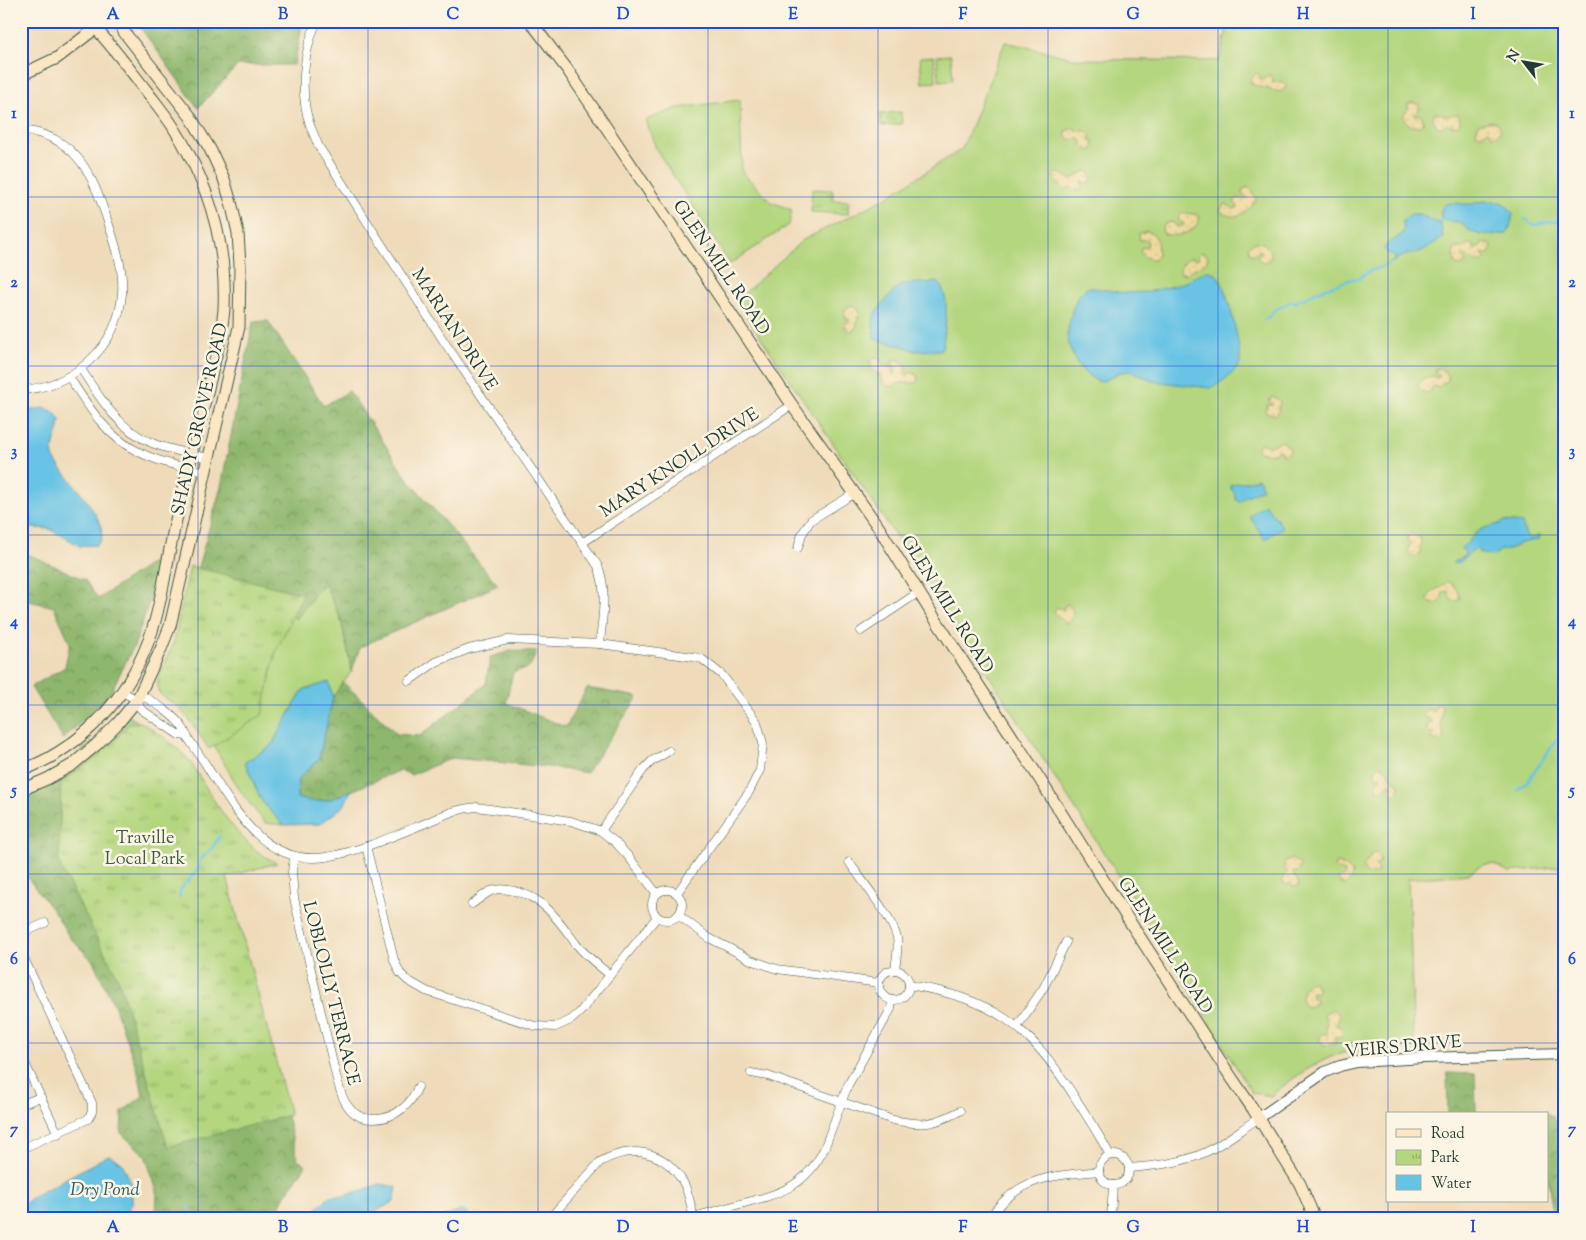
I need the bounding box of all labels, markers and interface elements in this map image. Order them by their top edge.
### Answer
text: A [107,4,120,27]
text: B [278,4,288,27]
text: C [447,4,460,27]
text: D [617,4,630,27]
text: E [788,4,798,27]
text: F [959,4,968,27]
text: G [1126,4,1140,27]
text: H [1297,4,1310,27]
text: I [1470,4,1476,27]
north arrow [1498,38,1548,88]
text: N [1503,46,1526,66]
text: 1 [11,103,17,126]
text: 1 [1569,103,1575,126]
street label: GLEN MILL ROAD [665,195,775,341]
street label: MARIAN DRIVE [404,264,503,397]
text: 2 [10,272,18,295]
text: 2 [1568,272,1576,295]
street label: SHADY GROVE ROAD [166,321,236,518]
street label: MARY KNOLL DRIVE [595,402,765,525]
text: 3 [11,441,18,464]
text: 3 [1569,441,1576,464]
street label: GLEN MILL ROAD [893,531,999,679]
text: 4 [9,611,18,634]
text: 4 [1567,611,1576,634]
text: 5 [9,780,17,803]
text: 5 [1567,780,1575,803]
park label: Traville Local Park [105,826,185,873]
street label: GLEN MILL ROAD [1110,873,1218,1020]
street label: LOBLOLLY TERRACE [295,899,366,1088]
text: 6 [10,949,18,972]
text: 6 [1568,949,1576,972]
street label: VEIRS DRIVE [1344,1030,1463,1066]
legend [1386,1112,1548,1202]
text: 7 [10,1119,19,1142]
text: 7 [1568,1119,1577,1142]
text: Road [1431,1124,1465,1145]
text: Park [1431,1148,1460,1169]
text: Water [1431,1174,1472,1195]
water label: Dry Pond [70,1177,141,1204]
text: A [107,1217,120,1240]
text: B [278,1217,288,1240]
text: C [447,1217,460,1240]
text: D [617,1217,630,1240]
text: E [788,1217,798,1240]
text: F [959,1217,968,1240]
text: G [1126,1217,1140,1240]
text: H [1297,1217,1310,1240]
text: I [1470,1217,1476,1240]

